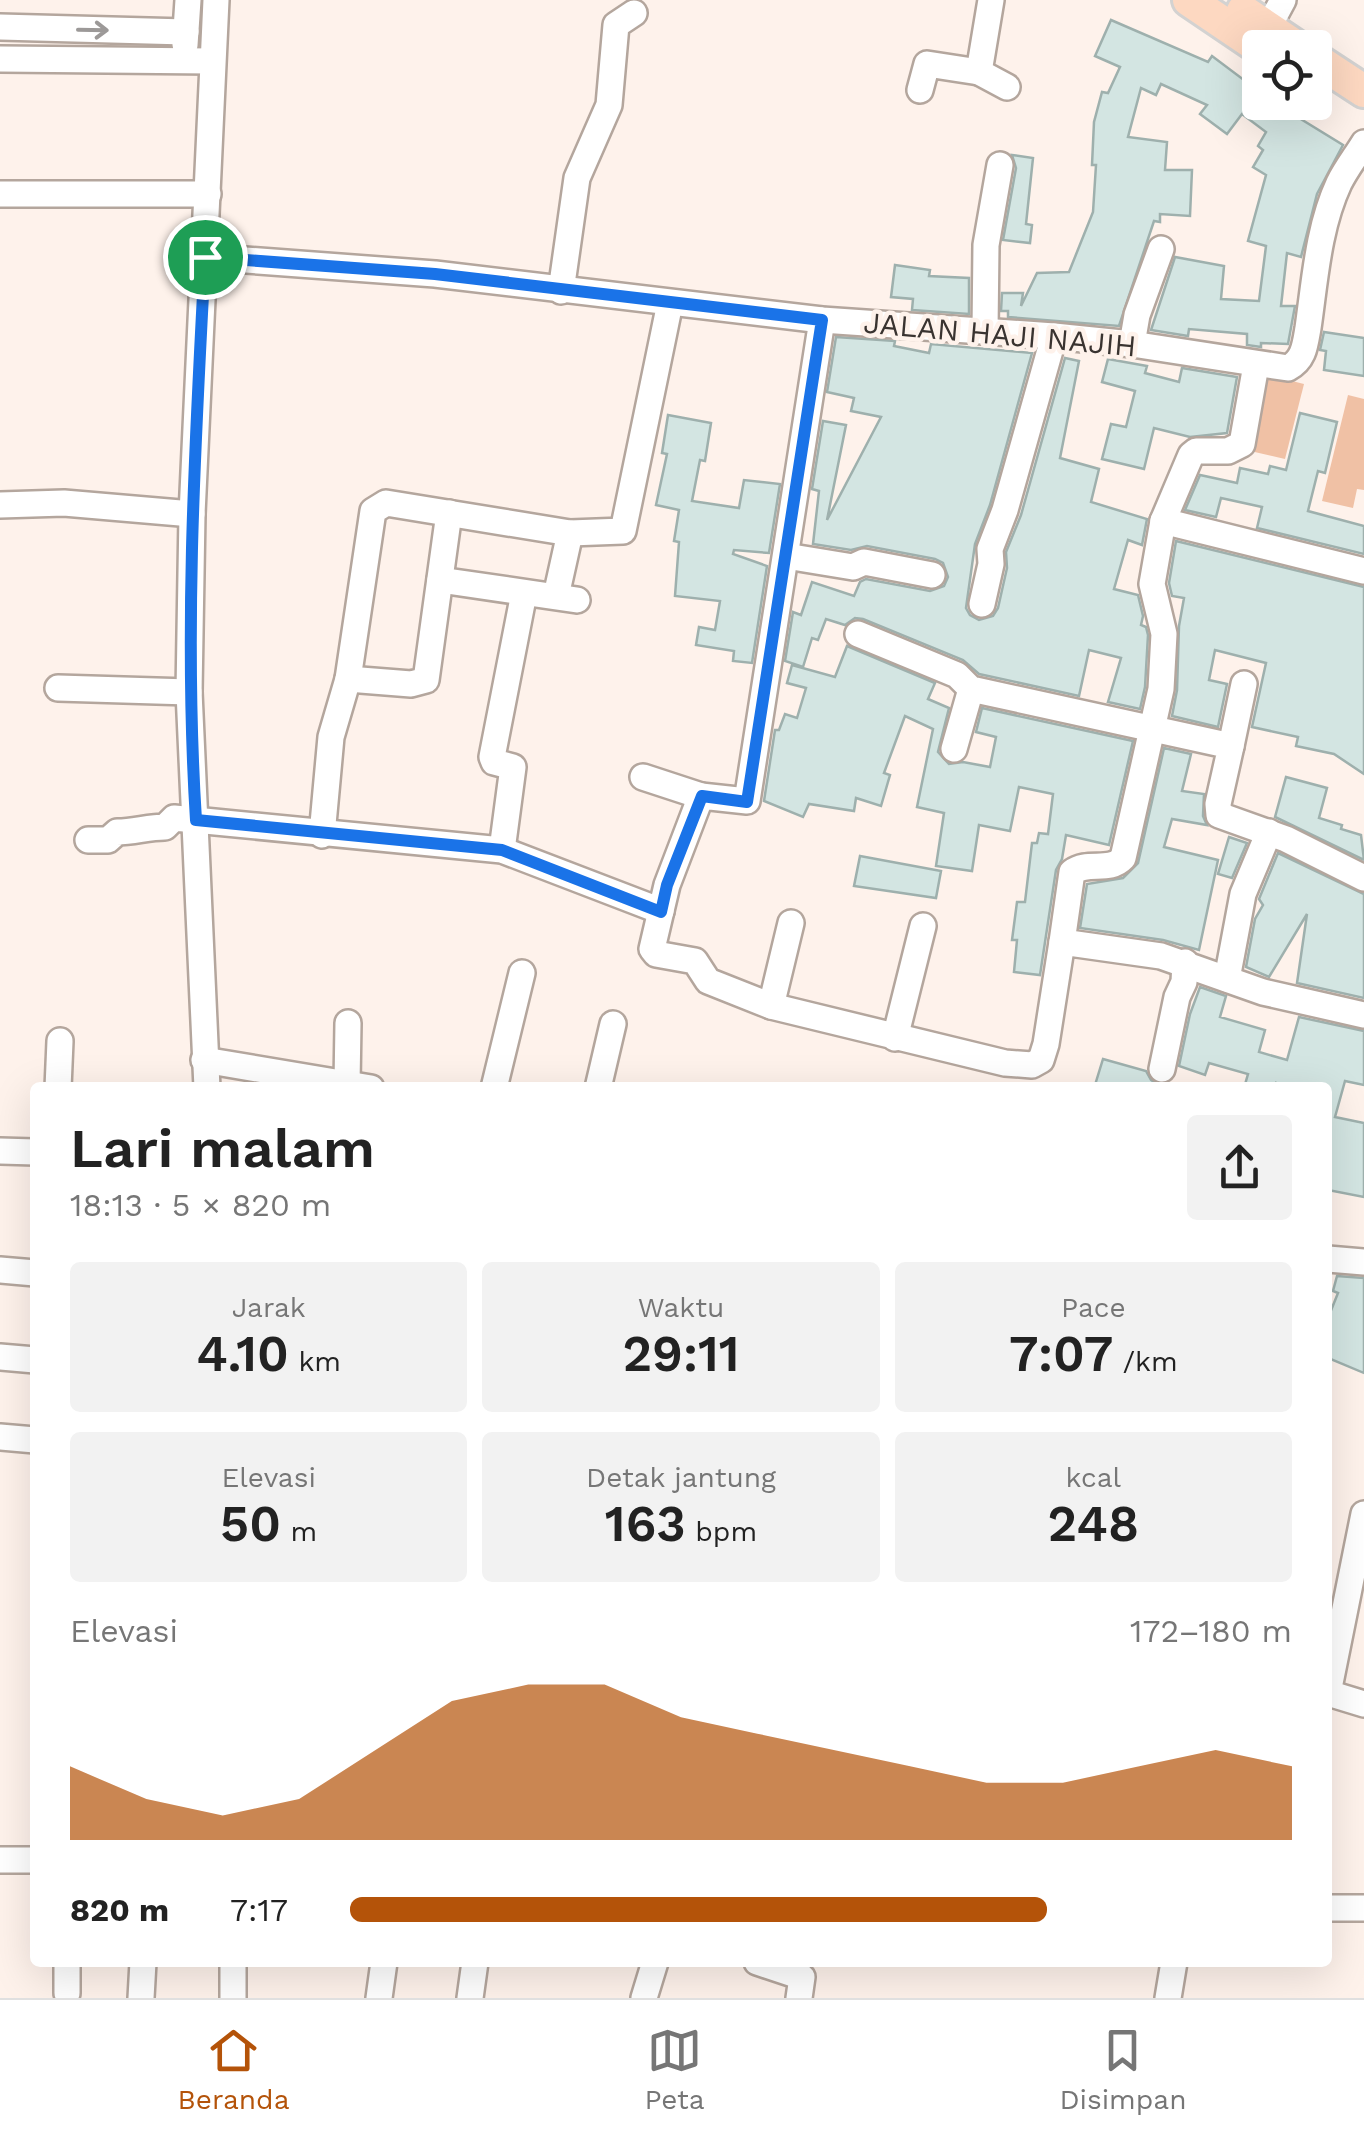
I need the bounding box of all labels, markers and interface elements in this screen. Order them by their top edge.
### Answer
one-way arrow [76,20,108,39]
map controls [1242,30,1332,120]
button: locate [1242,30,1332,120]
pin [163,215,248,300]
icon: arrive [178,230,233,285]
street label: JALAN HAJI NAJIH [862,305,1138,363]
button: share [1187,1115,1292,1220]
text: Lari malam [70,1116,375,1180]
text: 18:13 · 5 × 820 m [70,1186,331,1224]
text: Jarak [232,1291,306,1324]
text: Waktu [638,1291,724,1324]
text: Pace [1061,1291,1126,1324]
text: 4.10 [196,1324,289,1383]
text: 29:11 [622,1324,739,1383]
text: 7:07 [1009,1324,1113,1383]
text: km [289,1345,341,1378]
text: /km [1113,1345,1178,1378]
text: Elevasi [221,1461,316,1494]
text: Detak jantung [586,1461,776,1494]
text: kcal [1066,1461,1121,1494]
text: 50 [220,1494,281,1553]
text: 163 [605,1494,686,1553]
text: 248 [1048,1494,1139,1553]
text: m [281,1515,317,1548]
text: bpm [686,1515,757,1548]
text: Elevasi [70,1612,178,1650]
text: 172–180 m [1130,1612,1292,1650]
text: 820 m [70,1891,169,1929]
text: 7:17 [230,1891,288,1929]
tab: Beranda [177,2023,290,2116]
tab: Peta [644,2023,705,2116]
tab: Disimpan [1059,2023,1187,2116]

